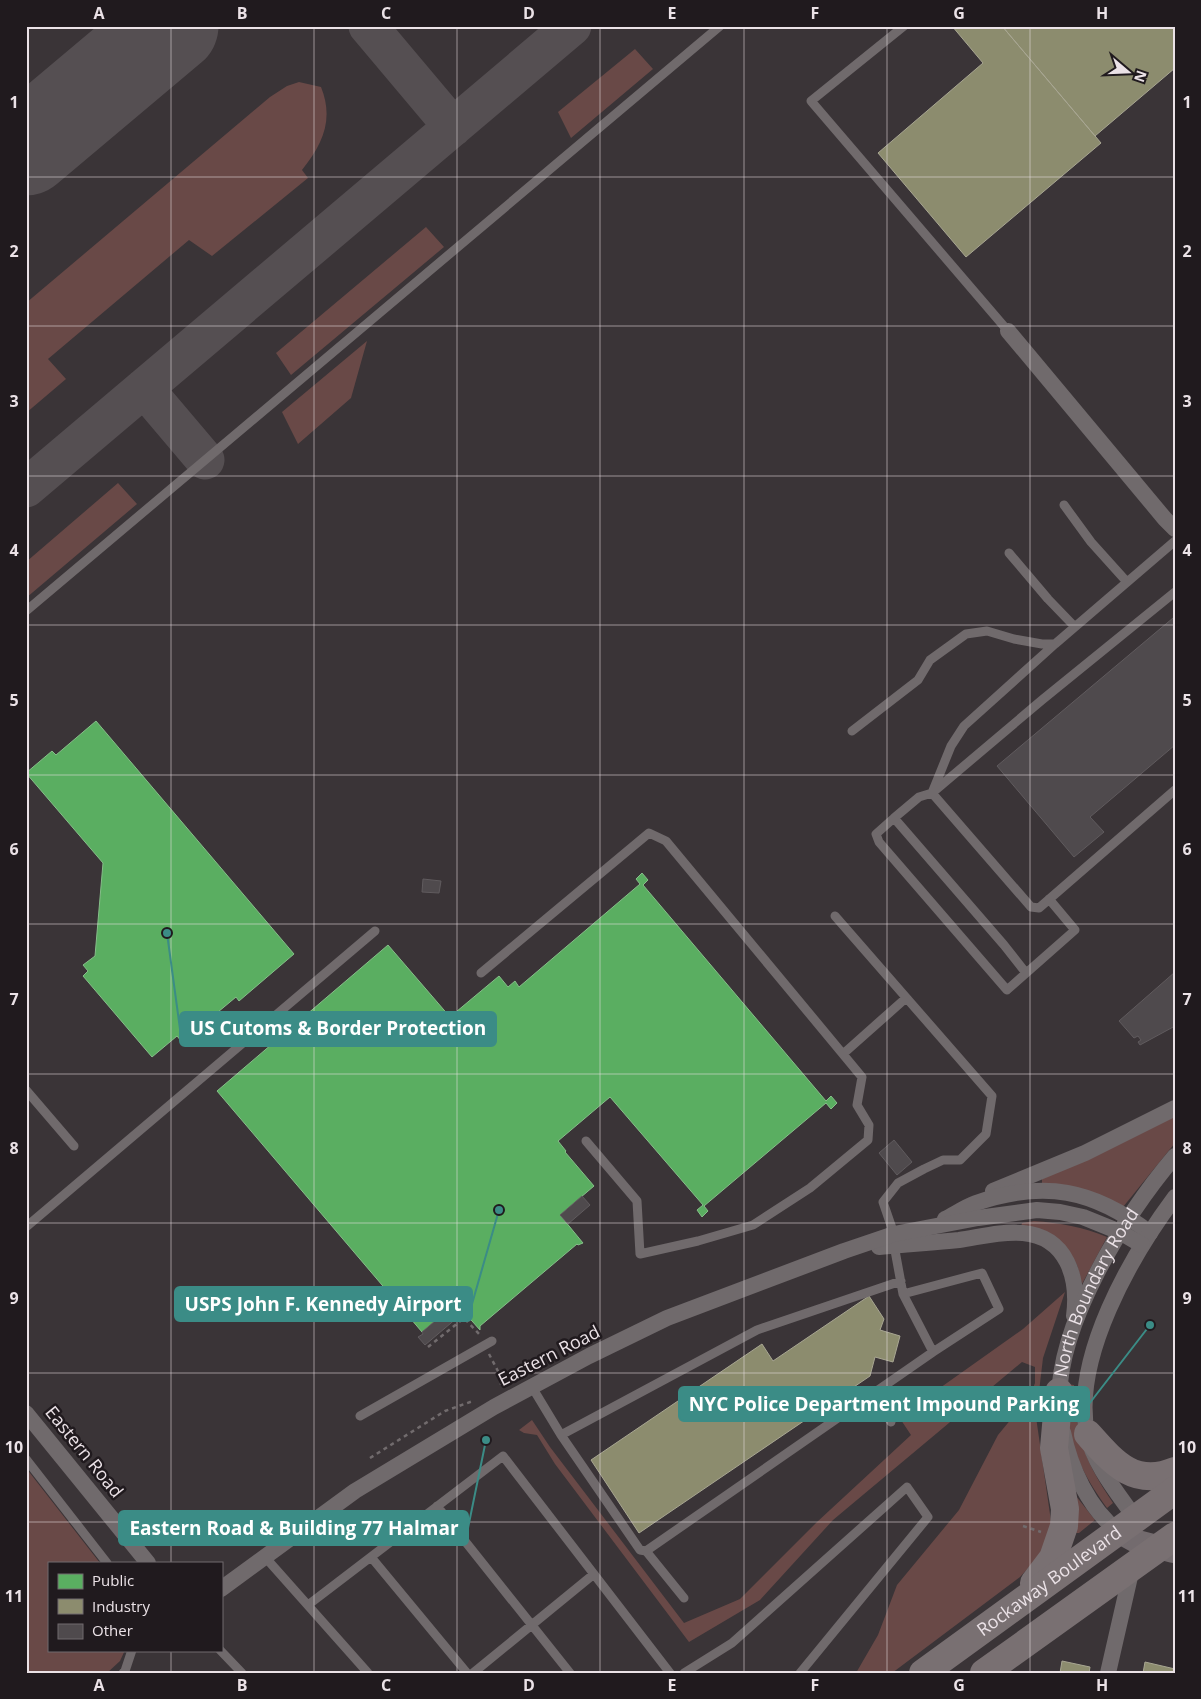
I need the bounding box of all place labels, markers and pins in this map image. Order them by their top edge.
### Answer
callout: US Cutoms & Border Protection [180,1012,496,1046]
callout: USPS John F. Kennedy Airport [175,1287,472,1321]
callout: NYC Police Department Impound Parking [679,1387,1089,1421]
callout: Eastern Road & Building 77 Halmar [119,1511,468,1545]

